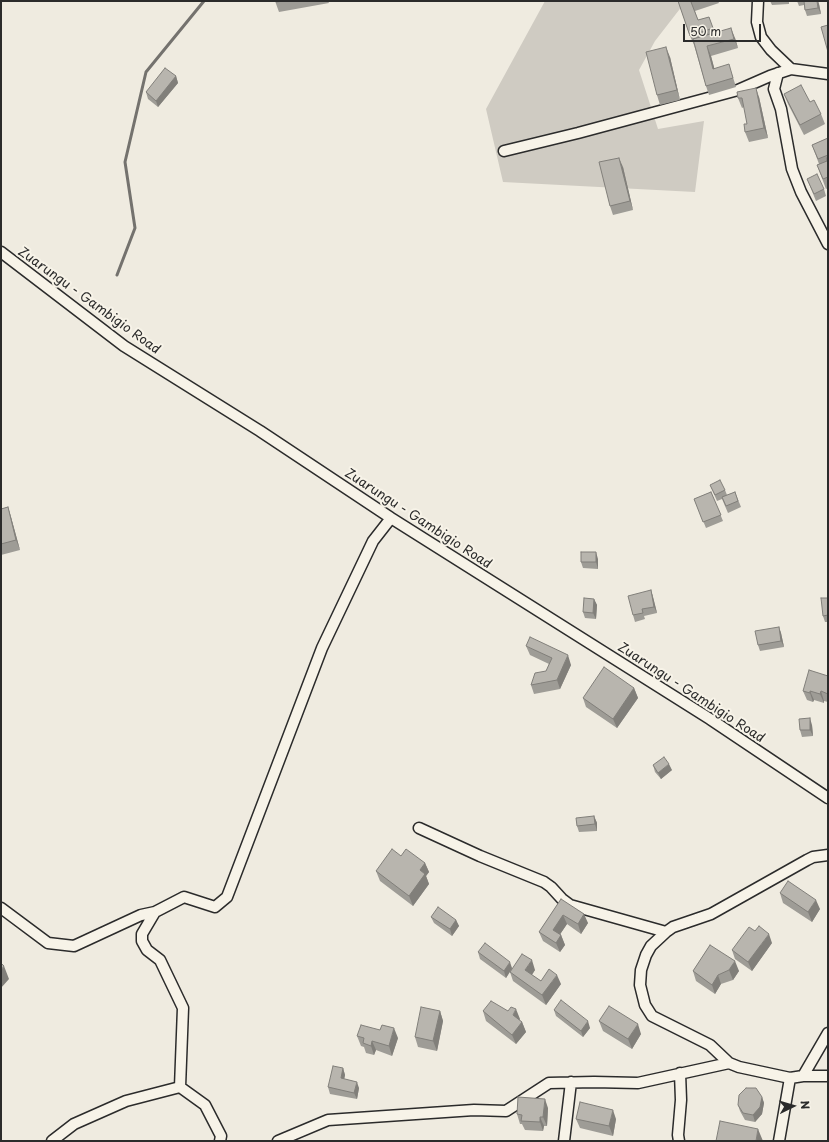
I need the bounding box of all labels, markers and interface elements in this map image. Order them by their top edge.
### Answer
scale bar [685,16,763,42]
text: 50 m [690,22,721,40]
street label: Zuarungu - Gambigio Road [15,244,163,358]
street label: Zuarungu - Gambigio Road [342,466,494,572]
street label: Zuarungu - Gambigio Road [615,640,767,746]
north arrow [773,1086,813,1126]
text: N [797,1100,814,1110]

